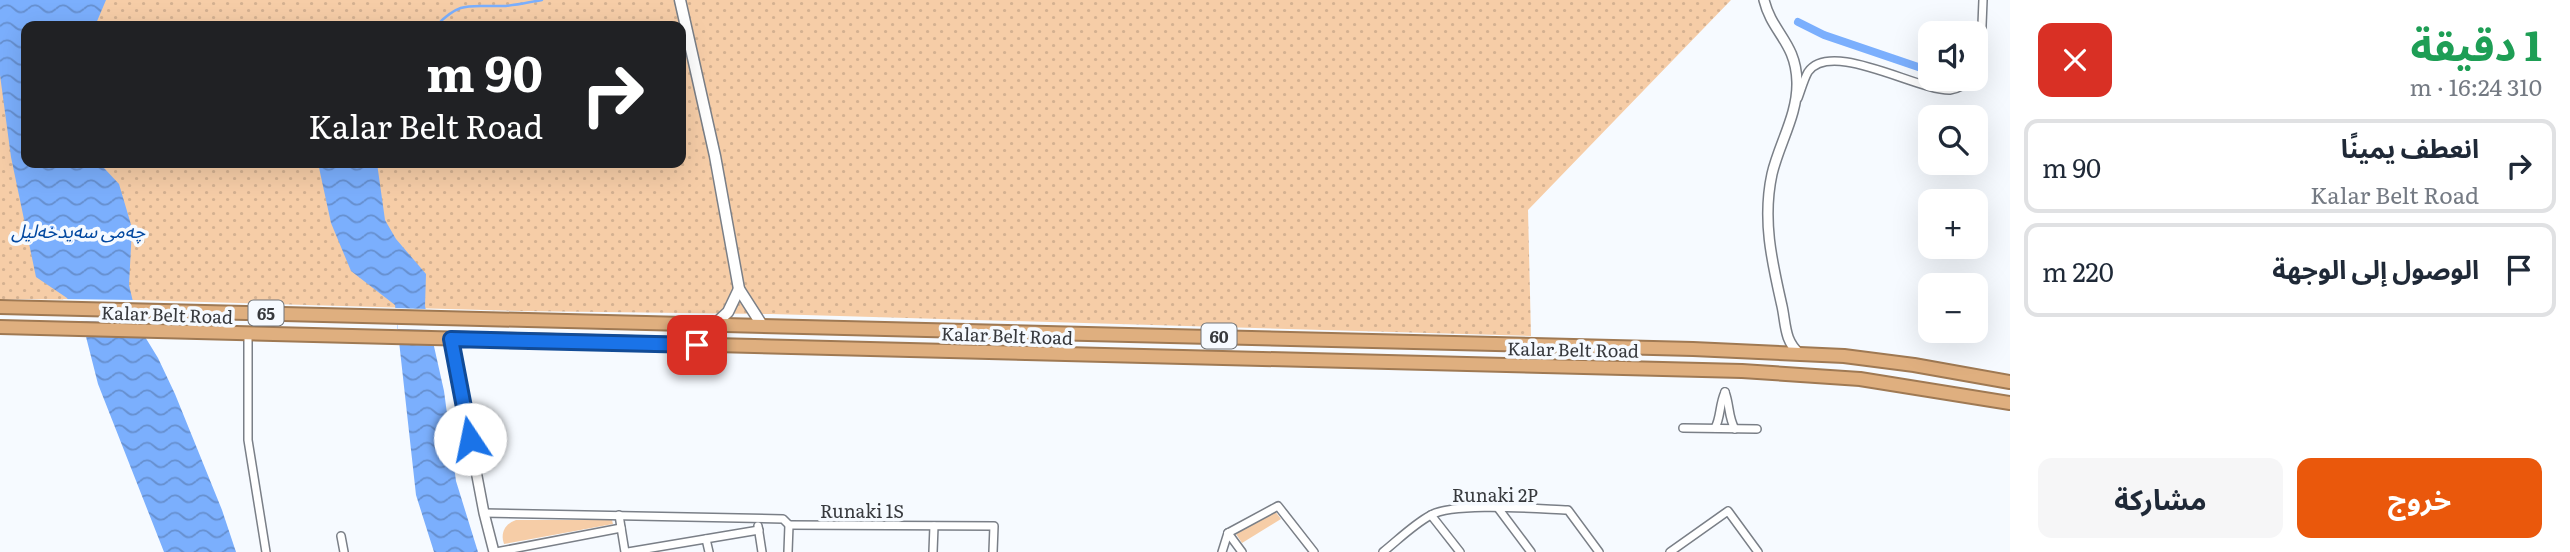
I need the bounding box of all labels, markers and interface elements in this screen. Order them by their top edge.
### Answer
text: 1 دقيقة [2411,12,2542,74]
map controls [1918,21,1988,343]
button: sound [1918,21,1988,91]
button: close [2038,23,2112,97]
text: 90 m [426,34,543,107]
icon: right [567,49,658,140]
text: 310 m · 16:24 [2410,69,2542,103]
text: Kalar Belt Road [308,101,543,149]
button: search [1918,105,1988,175]
text: انعطف يمينًا [2341,127,2479,166]
text: 90 m [2042,147,2101,186]
icon: right [2500,147,2538,185]
text: Kalar Belt Road [2310,177,2479,211]
button: + [1918,189,1988,259]
water label: چەمی سەیدخەلیل [11,216,146,244]
text: الوصول إلى الوجهة [2272,248,2479,287]
text: 220 m [2042,251,2114,290]
icon: arrive [2500,251,2538,289]
button: − [1918,273,1988,343]
street label: Kalar Belt Road [101,298,233,330]
road number: 65 [248,300,284,326]
pin [667,315,727,375]
street label: Kalar Belt Road [941,319,1073,351]
road number: 60 [1202,324,1236,348]
icon: arrive [678,326,716,364]
street label: Kalar Belt Road [1507,334,1639,364]
position arrow [433,402,507,476]
button: مشاركة [2038,458,2283,538]
button: خروج [2297,458,2542,538]
street label: Runaki 2P [1452,481,1538,508]
street label: Runaki 1S [820,497,904,524]

